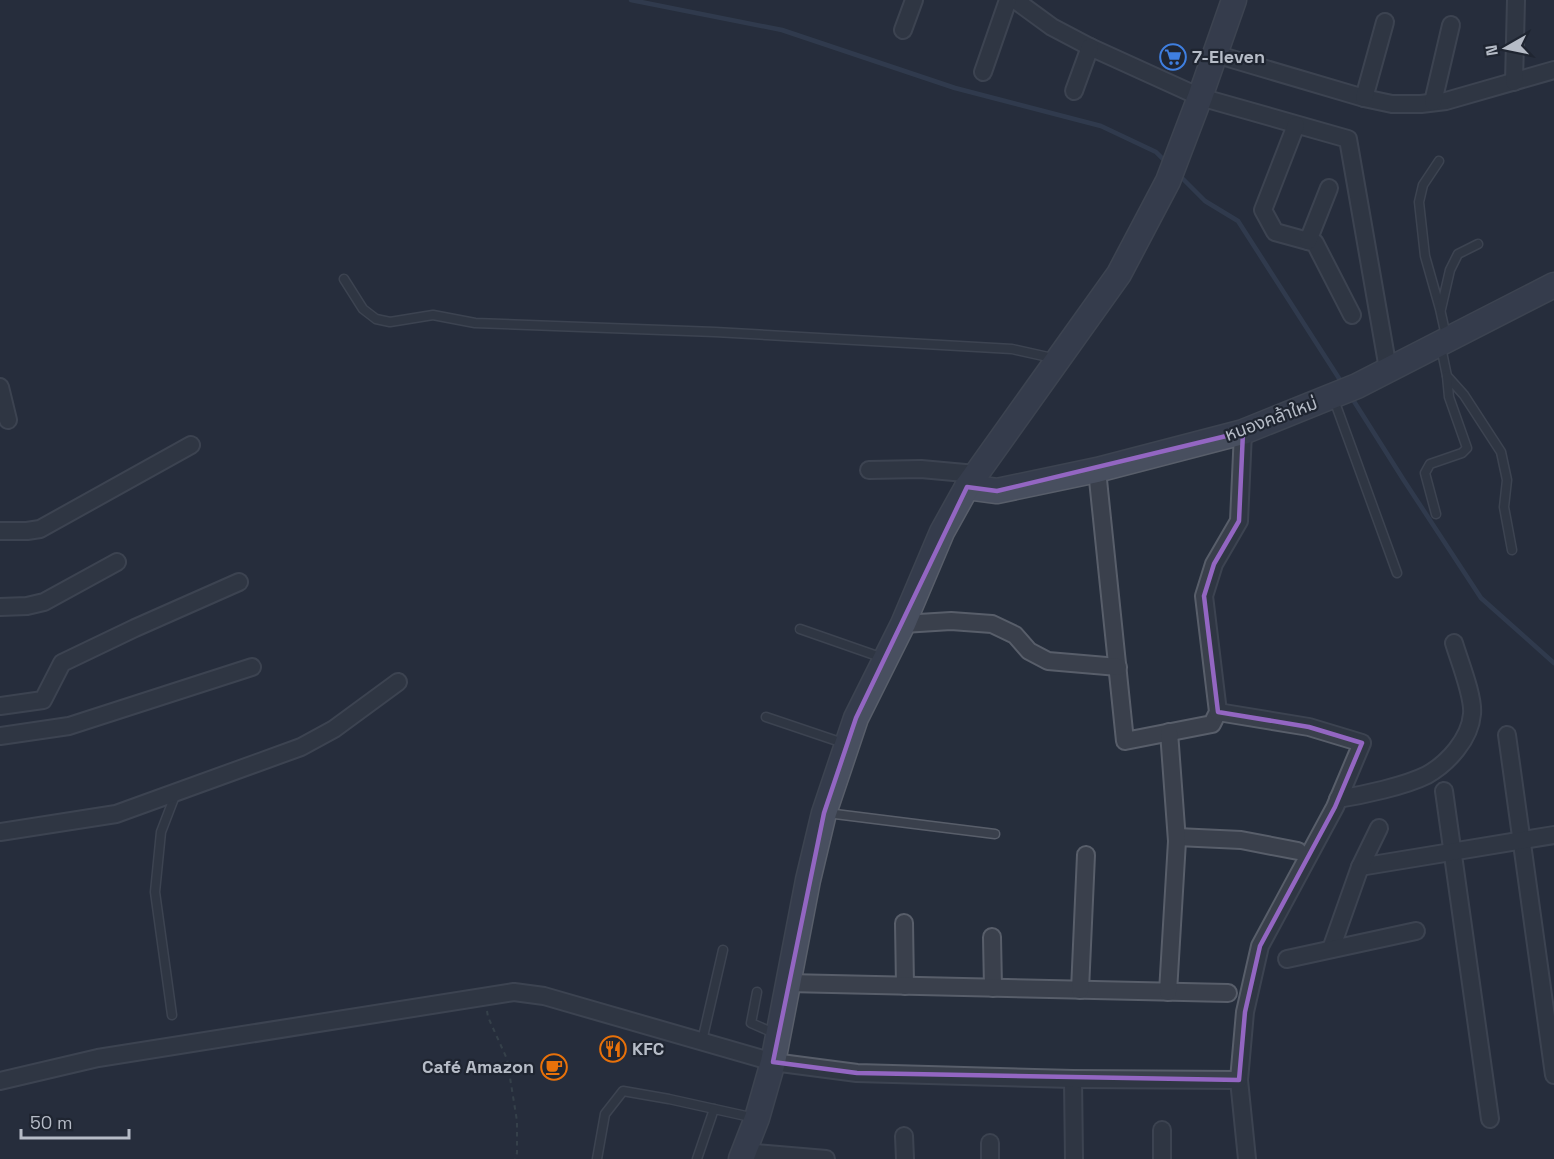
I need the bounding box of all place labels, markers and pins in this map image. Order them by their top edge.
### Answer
supermarket icon: 7-Eleven [1158,42,1188,72]
place label: 7-Eleven [1192,45,1265,68]
restaurant icon: KFC [598,1034,628,1064]
place label: KFC [632,1037,664,1060]
cafe icon: Café Amazon [539,1052,569,1082]
place label: Café Amazon [422,1055,534,1078]

